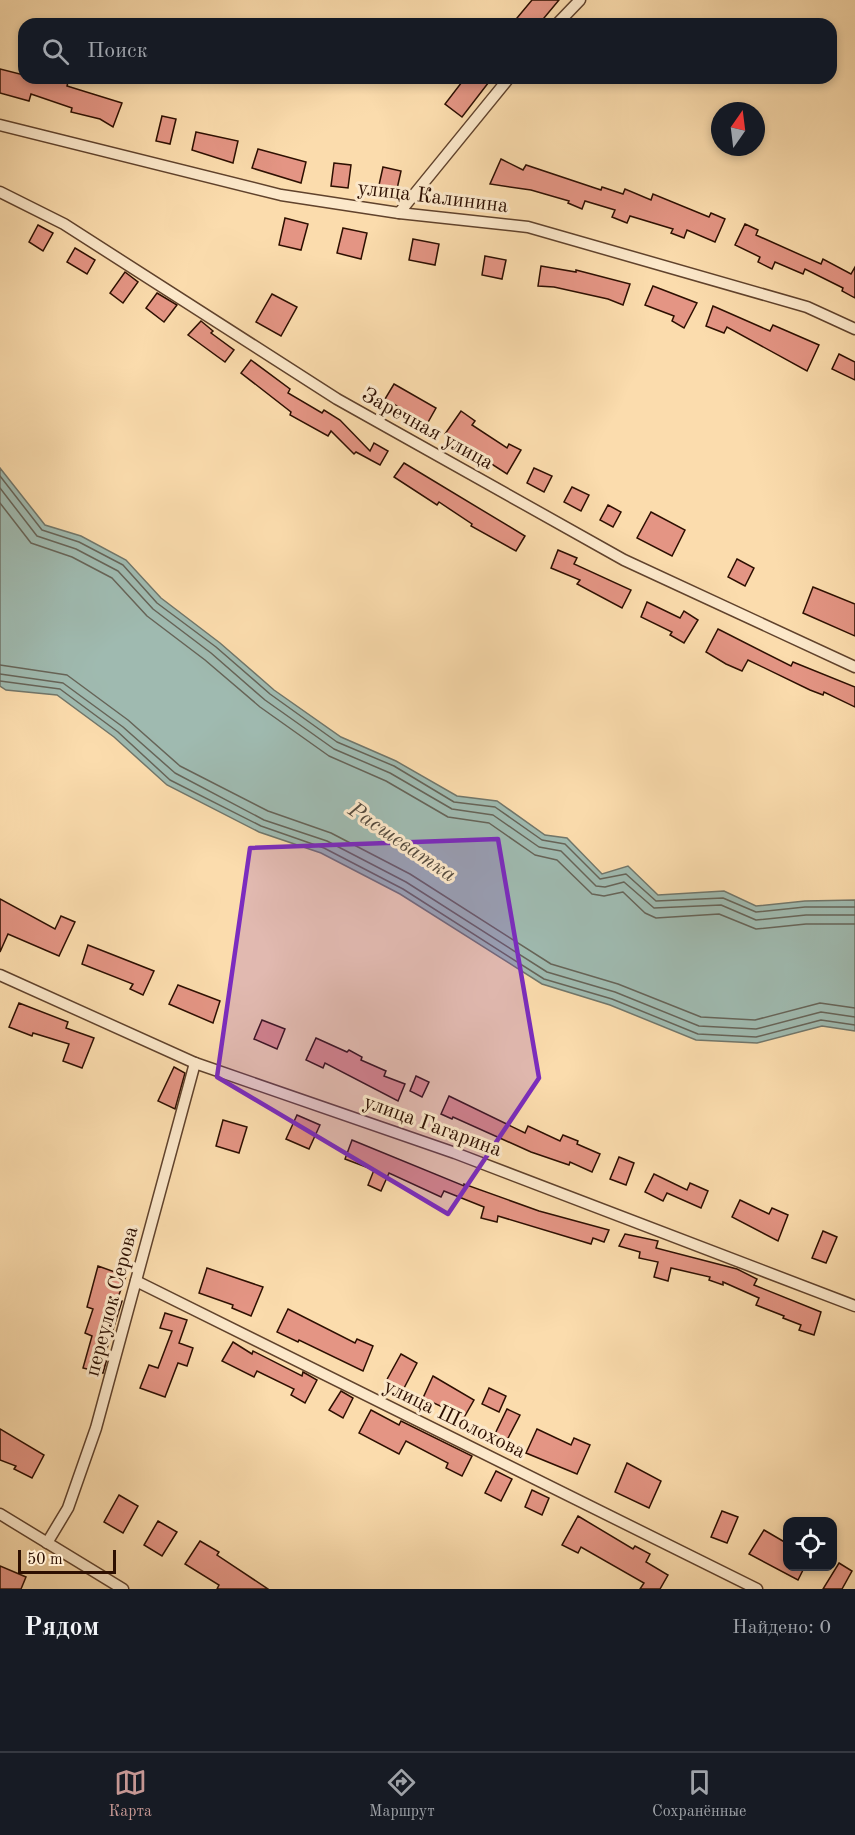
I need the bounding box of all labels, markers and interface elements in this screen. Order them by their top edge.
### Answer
search box [18,18,837,84]
icon: search [39,35,72,68]
text: Поиск [87,40,148,62]
north arrow [711,102,765,156]
street label: улица Калинина [356,178,509,217]
street label: Заречная улица [358,385,497,474]
water label: Расшеватка [343,798,460,887]
street label: улица Гагарина [361,1092,504,1161]
street label: переулок Серова [82,1224,143,1379]
street label: улица Шолохова [380,1376,529,1463]
map controls [783,1517,837,1571]
button: locate [783,1517,837,1571]
scale bar [18,1547,116,1574]
text: 50 m [27,1552,63,1568]
text: Рядом [24,1615,99,1641]
text: Найдено: 0 [732,1618,831,1638]
tab: Карта [109,1766,152,1822]
tab: Маршрут [369,1766,435,1822]
tab: Сохранённые [652,1766,746,1822]

